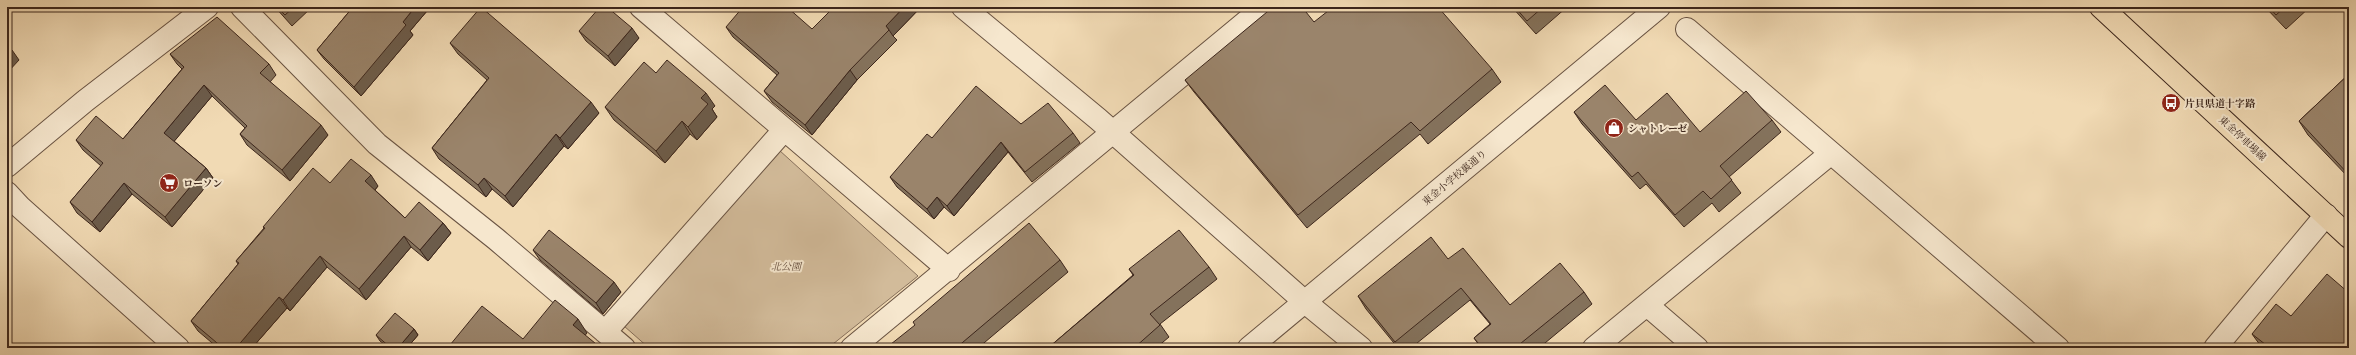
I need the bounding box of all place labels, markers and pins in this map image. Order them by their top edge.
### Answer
bus stop icon: 片貝県道十字路 [2160,92,2182,114]
place label: 片貝県道十字路 [2185,97,2256,110]
shop icon: シャトレーゼ [1603,117,1625,139]
place label: シャトレーゼ [1628,122,1688,135]
supermarket icon: ローソン [158,172,180,194]
place label: ローソン [183,177,223,190]

